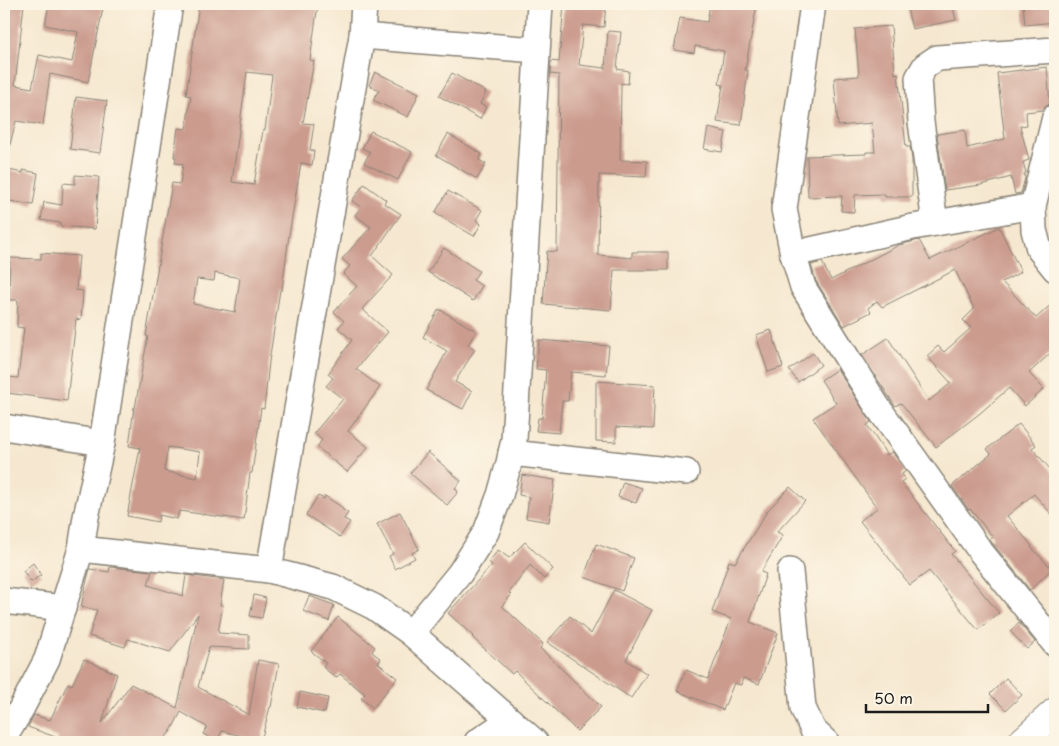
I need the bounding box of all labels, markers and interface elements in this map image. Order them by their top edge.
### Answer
scale bar [866,681,989,713]
text: 50 m [874,686,913,709]

